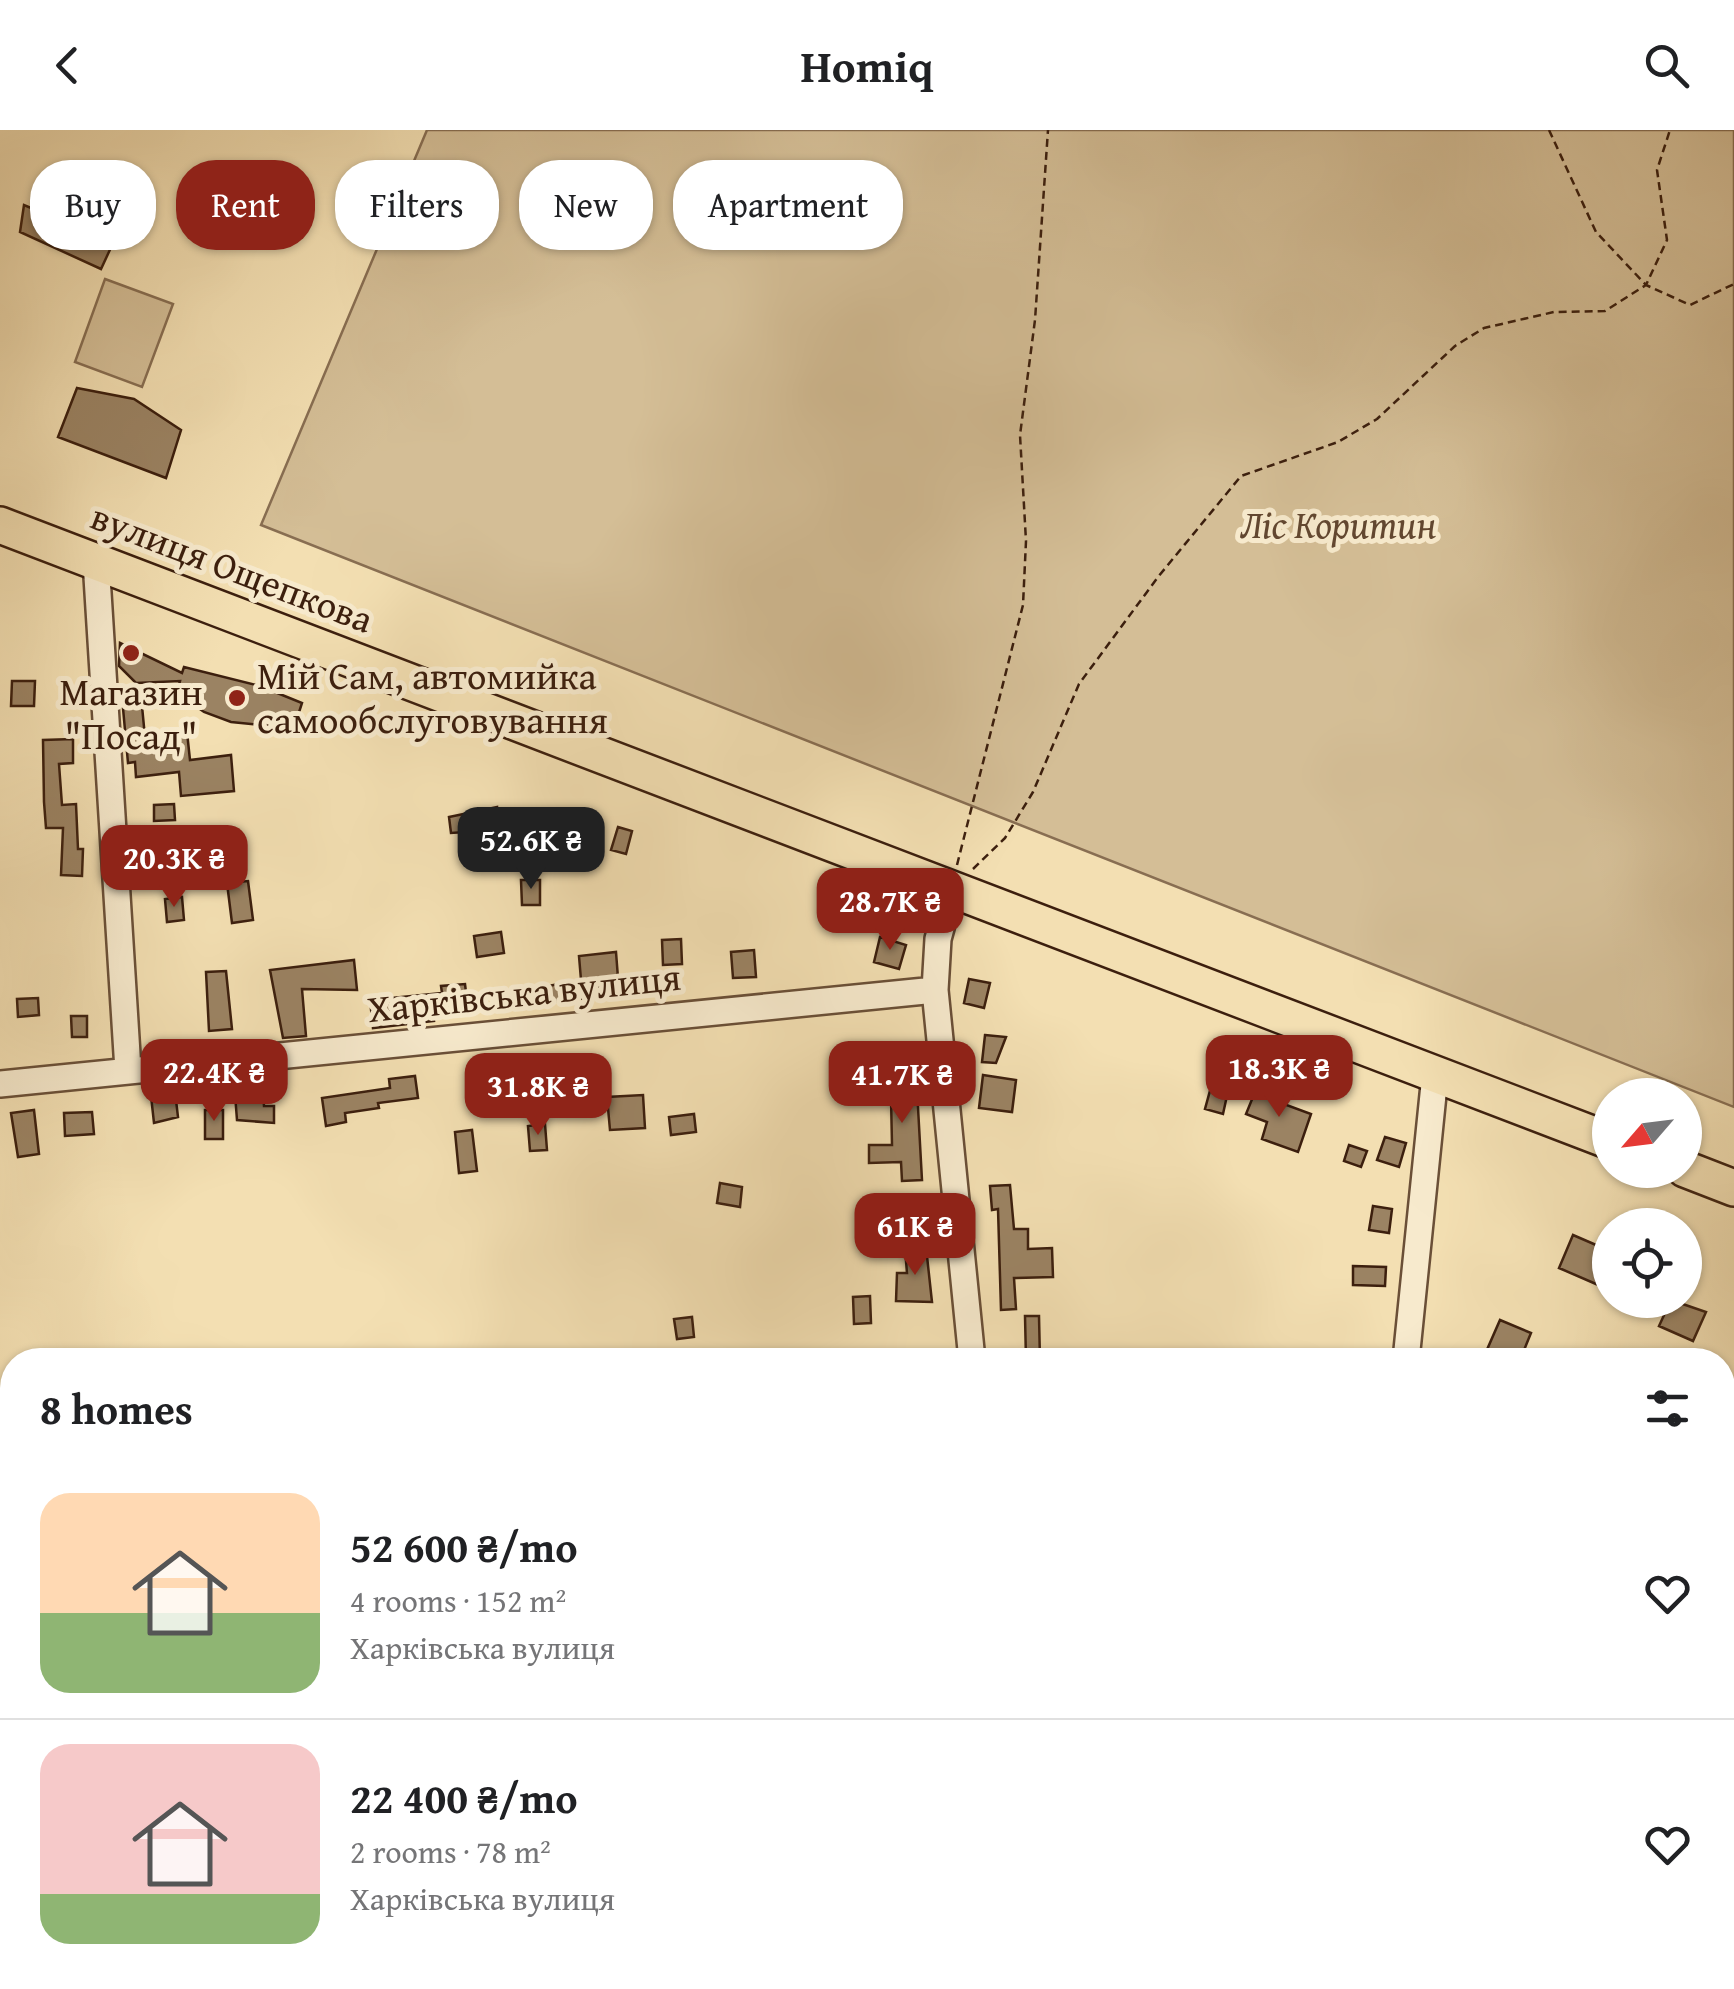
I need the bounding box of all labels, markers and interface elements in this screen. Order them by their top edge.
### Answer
text: Homiq [801,33,933,98]
icon: back [40,38,95,93]
icon: search [1639,38,1694,93]
chip: Buy [30,160,156,250]
chip: Rent [176,160,315,250]
chip: Filters [335,160,499,250]
chip: New [519,160,653,250]
chip: Apartment [673,160,903,250]
street label: вулиця Ощепкова [83,487,382,647]
park label: Ліс Коритин [1240,496,1436,552]
marker: Магазин "Посад" [120,642,142,664]
place label: Мій Сам, автомийка самообслуговування [257,647,608,747]
place label: Магазин "Посад" [59,663,203,763]
marker: Мій Сам, автомийка самообслуговування [226,687,248,709]
pin: 52.6K ₴ [439,807,623,892]
text: 52.6K ₴ [480,816,582,863]
pin: 20.3K ₴ [82,825,266,910]
text: 20.3K ₴ [123,834,225,881]
pin: 28.7K ₴ [798,868,982,953]
text: 28.7K ₴ [839,877,941,924]
street label: Харківська вулиця [365,948,683,1036]
pin: 18.3K ₴ [1187,1035,1371,1120]
pin: 22.4K ₴ [122,1039,306,1124]
pin: 41.7K ₴ [810,1041,994,1126]
text: 18.3K ₴ [1228,1044,1330,1091]
text: 22.4K ₴ [163,1048,265,1095]
text: 41.7K ₴ [851,1050,953,1097]
pin: 31.8K ₴ [446,1053,630,1138]
text: 31.8K ₴ [487,1062,589,1109]
north arrow [1592,1078,1702,1188]
map controls [1592,1078,1702,1318]
pin: 61K ₴ [845,1193,985,1278]
text: 61K ₴ [877,1202,954,1249]
button: locate [1592,1208,1702,1318]
text: 8 homes [40,1378,193,1439]
icon: filters [1640,1381,1695,1436]
text: 52 600 ₴/mo [350,1516,578,1577]
icon: home [120,1533,240,1653]
icon: heart [1640,1566,1695,1621]
text: 4 rooms · 152 m² [350,1577,566,1624]
text: Харківська вулиця [350,1624,615,1671]
text: 22 400 ₴/mo [350,1767,578,1828]
icon: home [120,1784,240,1904]
icon: heart [1640,1817,1695,1872]
text: 2 rooms · 78 m² [350,1828,551,1875]
text: Харківська вулиця [350,1875,615,1922]

